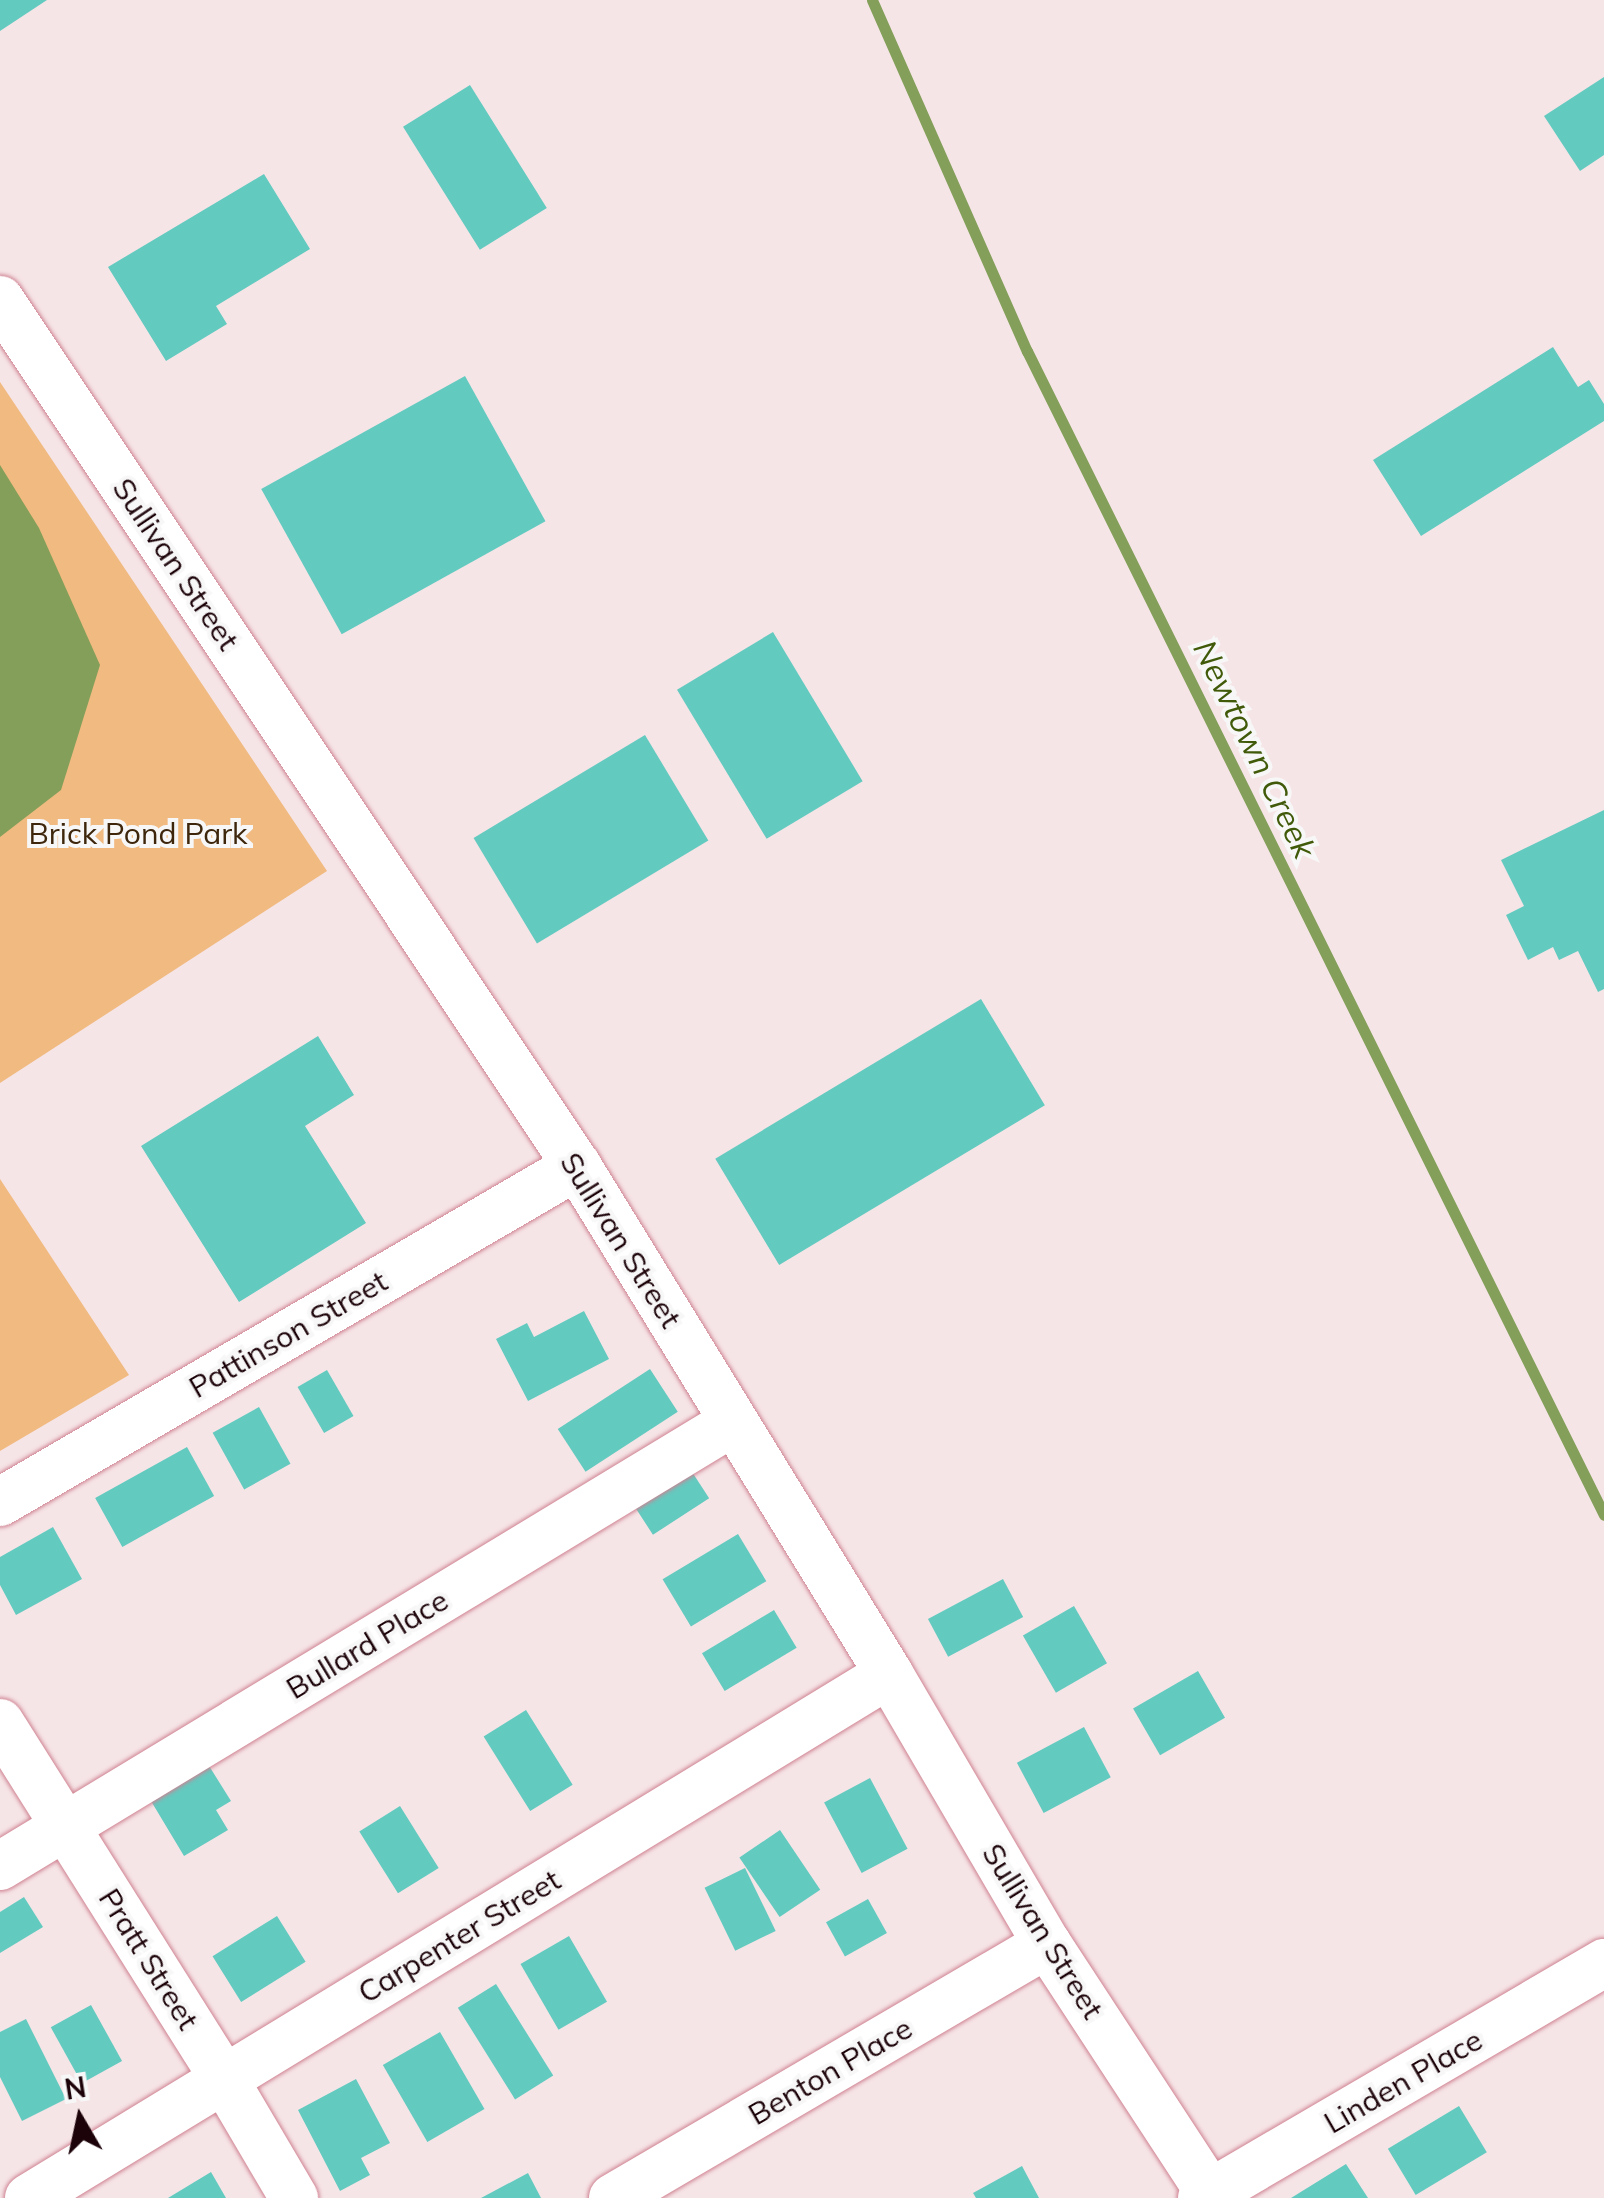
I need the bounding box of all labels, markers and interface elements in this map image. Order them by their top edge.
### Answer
street label: Sullivan Street [105,471,247,657]
water label: Newtown Creek [1186,634,1324,864]
park label: Brick Pond Park [28,815,248,851]
street label: Sullivan Street [553,1146,689,1334]
street label: Pattinson Street [183,1263,393,1405]
street label: Bullard Place [280,1582,454,1706]
street label: Sullivan Street [975,1837,1111,2025]
street label: Carpenter Street [352,1862,566,2010]
street label: Pratt Street [92,1882,206,2036]
street label: Benton Place [742,2010,918,2132]
street label: Linden Place [1318,2021,1488,2141]
north arrow [30,2068,130,2168]
text: N [62,2069,88,2107]

